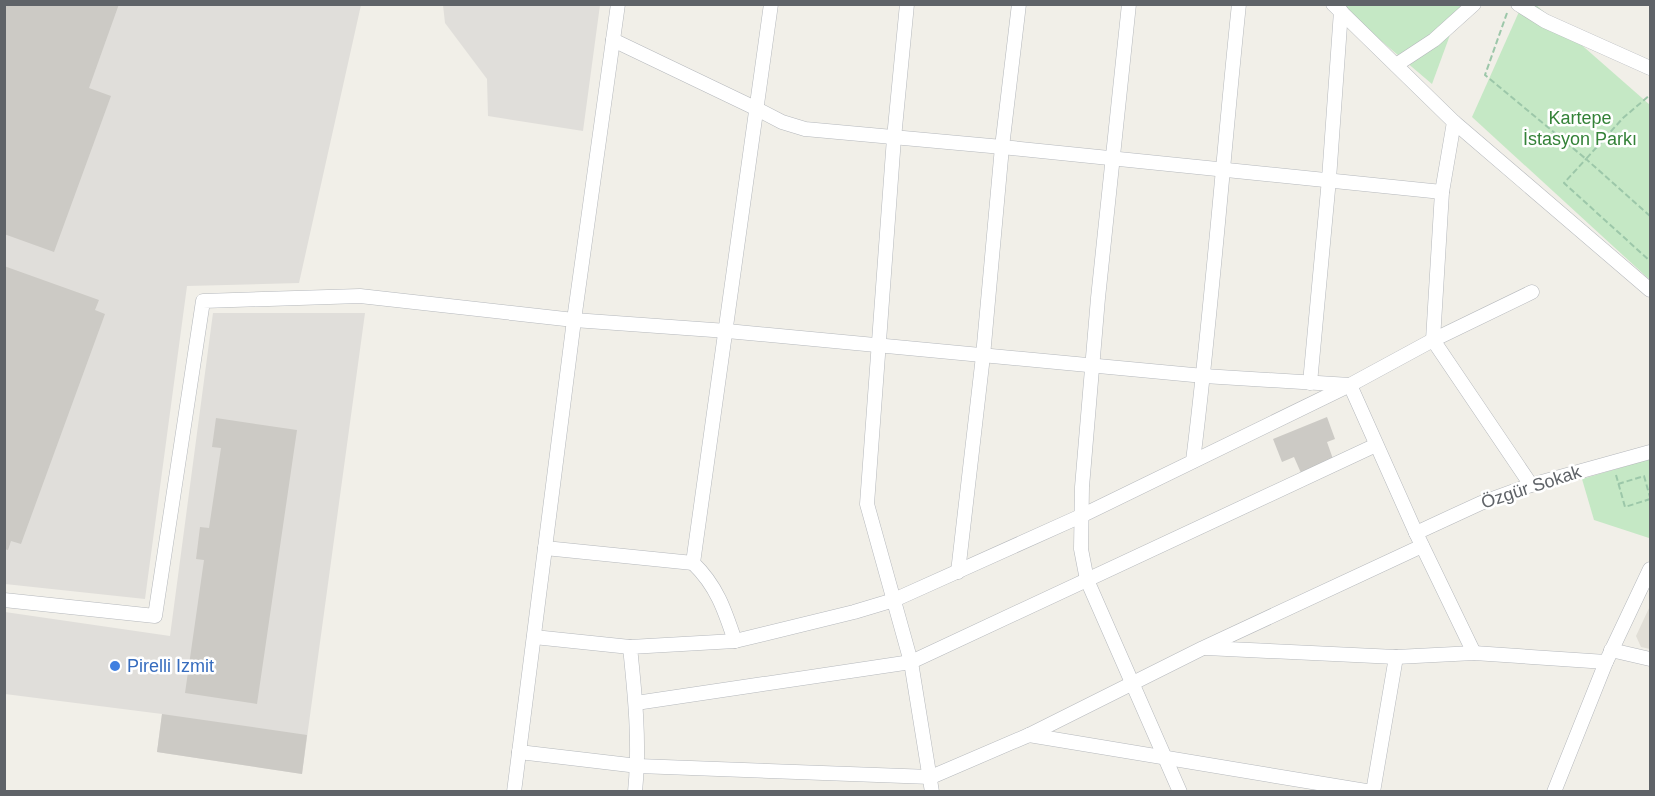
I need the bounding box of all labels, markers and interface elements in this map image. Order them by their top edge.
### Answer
park label: Kartepe İstasyon Parkı [1523,108,1637,149]
street label: Özgür Sokak [1478,461,1585,513]
place label: Pirelli Izmit [127,656,214,676]
marker: Pirelli Izmit [108,659,122,673]

